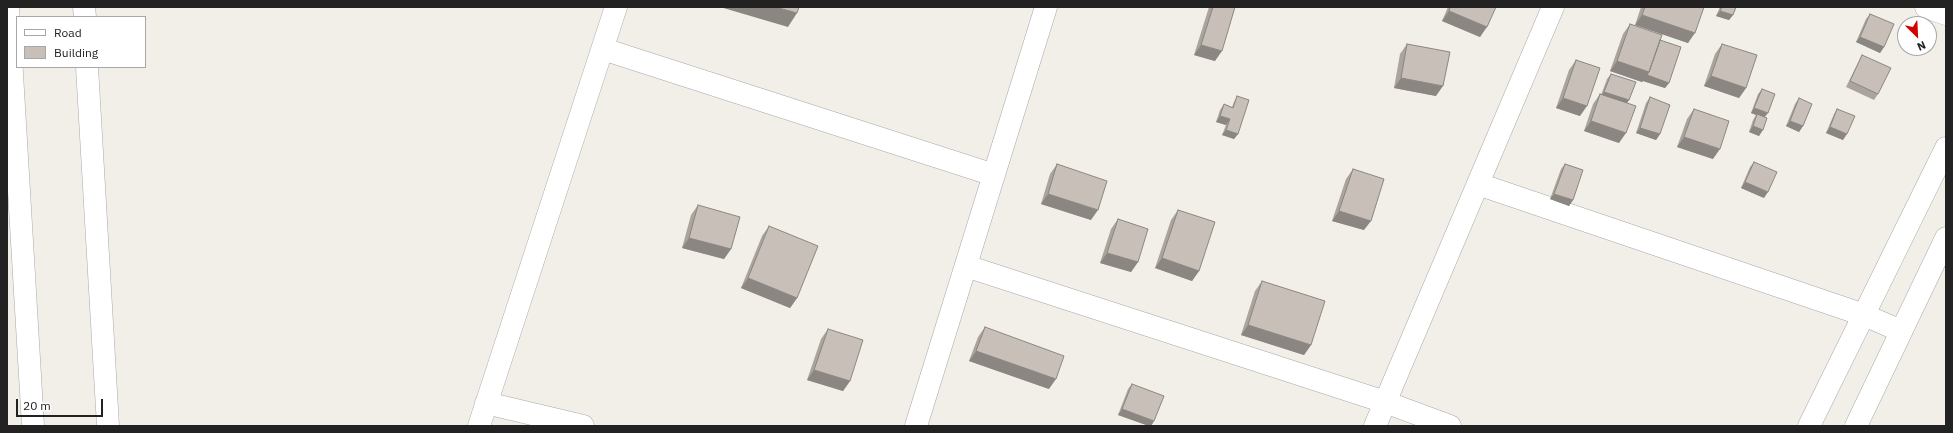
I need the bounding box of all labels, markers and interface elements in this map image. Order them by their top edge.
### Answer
legend [16,16,146,68]
north arrow [1897,16,1937,56]
text: Road [54,25,82,40]
text: N [1915,38,1928,54]
text: Building [54,45,98,60]
scale bar [18,391,105,417]
text: 20 m [23,398,51,413]

